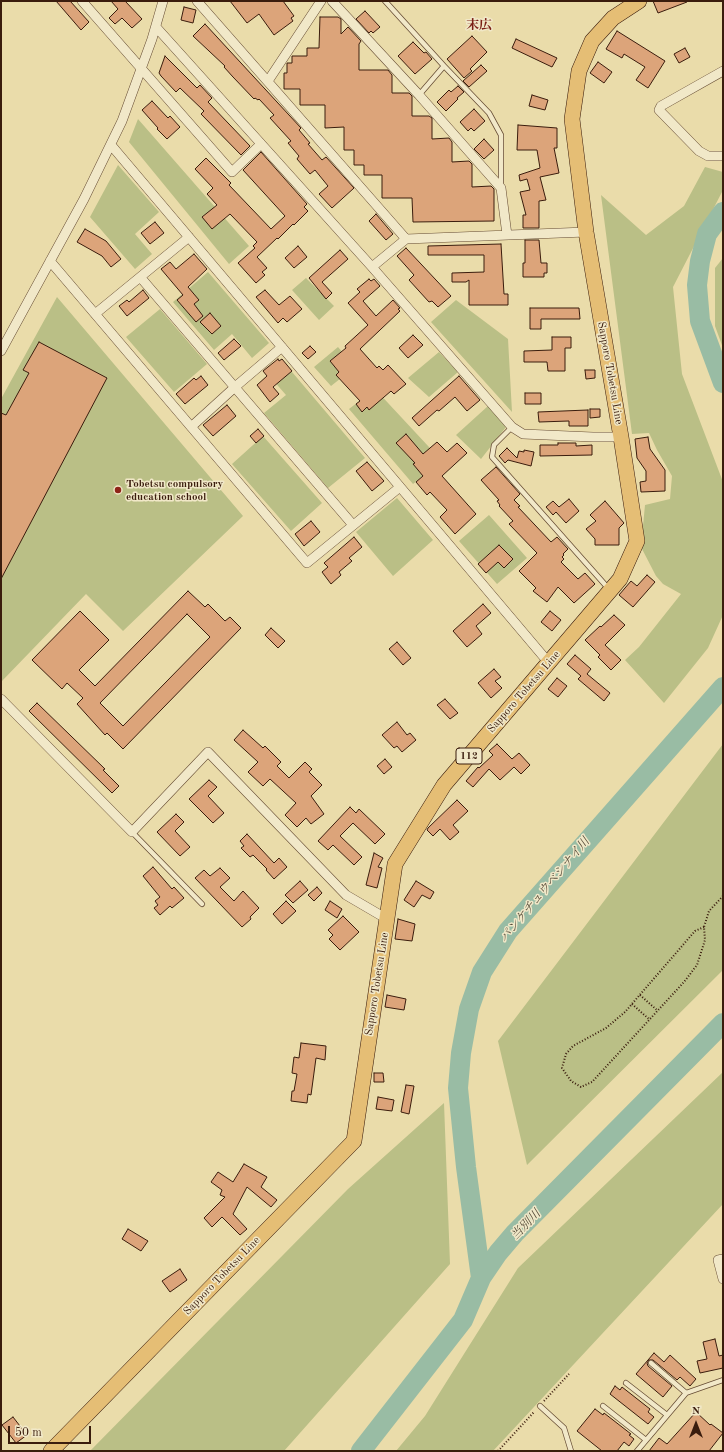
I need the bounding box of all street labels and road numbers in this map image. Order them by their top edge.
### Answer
street label: Sapporo Tobetsu Line [594,320,626,426]
street label: Sapporo Tobetsu Line [485,648,563,736]
road number: 112 [456,748,482,764]
street label: Sapporo Tobetsu Line [362,931,392,1037]
street label: Sapporo Tobetsu Line [181,1234,263,1318]

